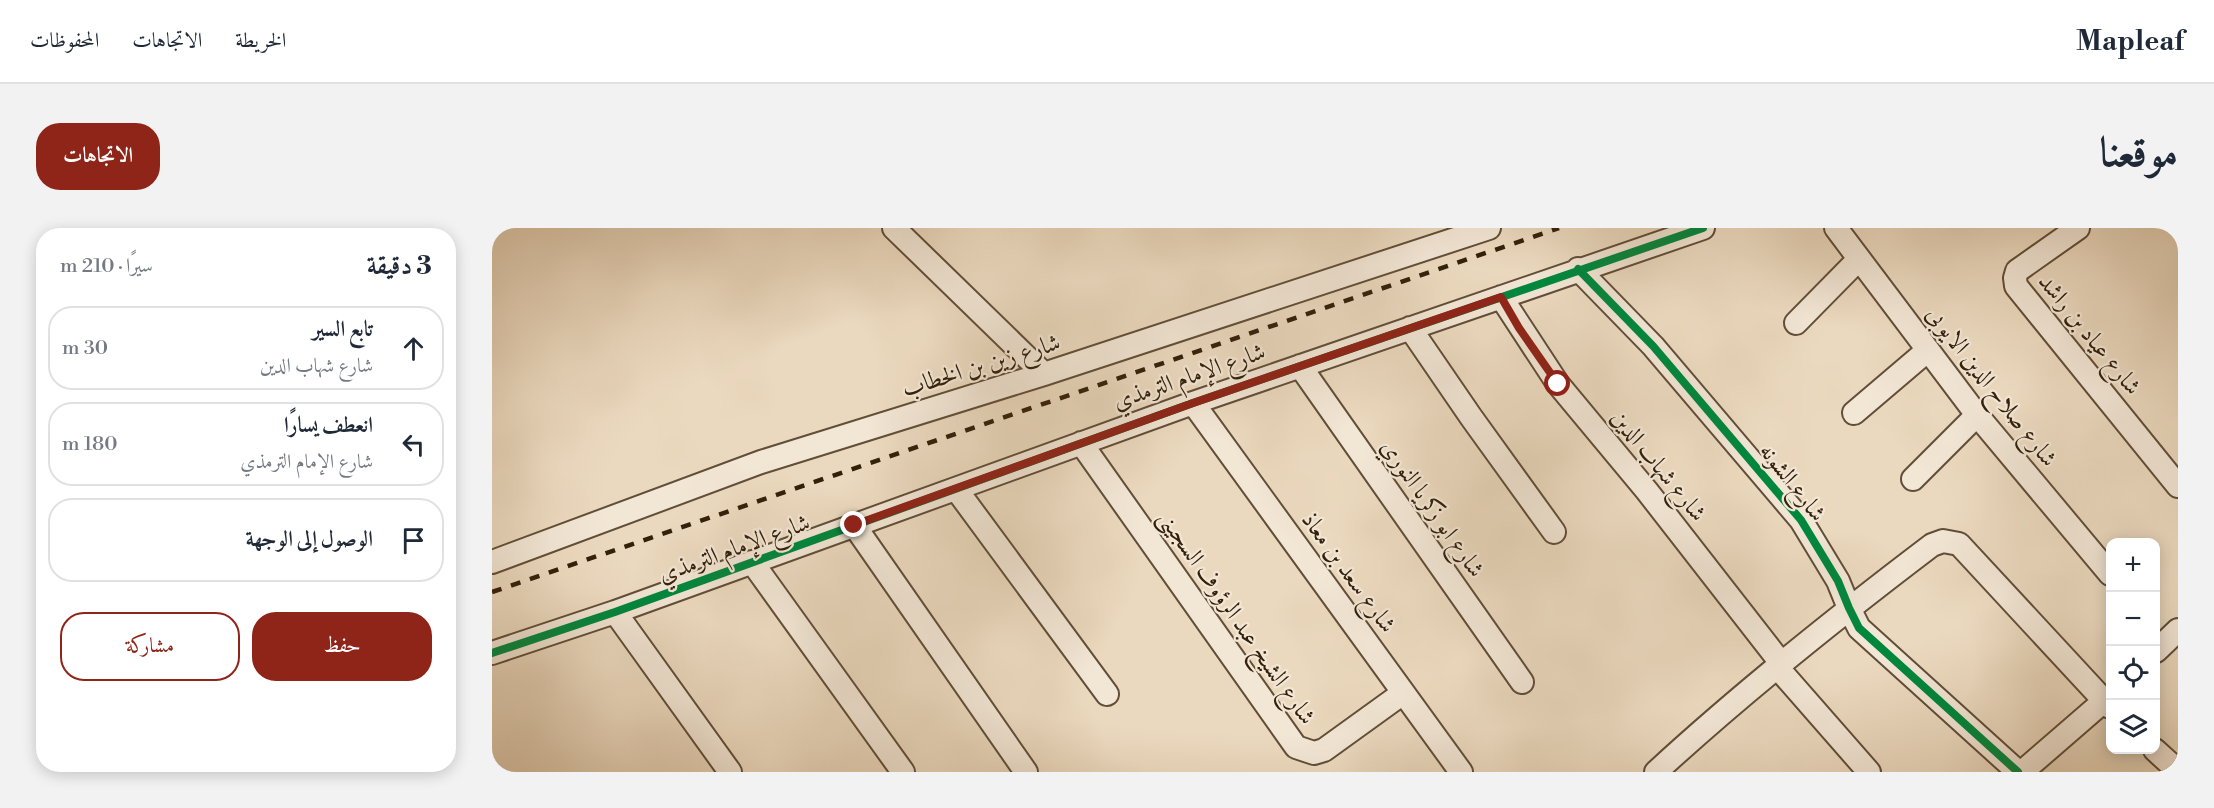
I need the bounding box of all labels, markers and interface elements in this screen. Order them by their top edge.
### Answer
text: Mapleaf [2076,24,2184,59]
text: المحفوظات [30,28,99,54]
text: الاتجاهات [132,28,202,54]
text: الخريطة [235,28,286,54]
button: الاتجاهات [36,123,160,190]
text: موقعنا [2100,127,2178,180]
text: 3 دقيقة [367,250,432,282]
text: سيرًا · 210 m [60,254,153,279]
street label: شارع عياد بن راشد [2028,268,2147,404]
street label: شارع صلاح الدين الايوبى [1915,300,2063,476]
text: تابع السير [312,316,373,343]
street label: شارع زين بن الخطاب [898,328,1065,408]
icon: ahead [397,332,430,365]
text: 30 m [62,336,108,361]
street label: شارع الإمام الترمذي [1109,337,1271,422]
text: شارع شهاب الدين [260,354,373,379]
route start [1544,370,1570,396]
street label: شارع شهاب الدين [1601,403,1713,530]
text: انعطف يسارًا [284,412,373,439]
icon: left [397,428,430,461]
text: 180 m [62,432,117,457]
street label: شارع ابو زكريا النوري [1370,434,1491,586]
street label: شارع الشونه [1749,437,1832,530]
text: شارع الإمام الترمذي [240,450,373,475]
street label: شارع الشيخ عبد الرؤوف السجينى [1147,504,1322,734]
street label: شارع سعد بن معاذ [1291,506,1402,641]
street label: شارع الإمام الترمذي [654,508,816,595]
route end [840,511,866,537]
icon: arrive [397,524,430,557]
text: الوصول إلى الوجهة [245,526,373,553]
map controls [2106,538,2160,754]
button: + [2106,538,2160,592]
button: − [2106,592,2160,646]
button: مشاركة [60,612,240,681]
button: حفظ [252,612,432,681]
button: locate [2106,646,2160,700]
button: layers [2106,700,2160,754]

